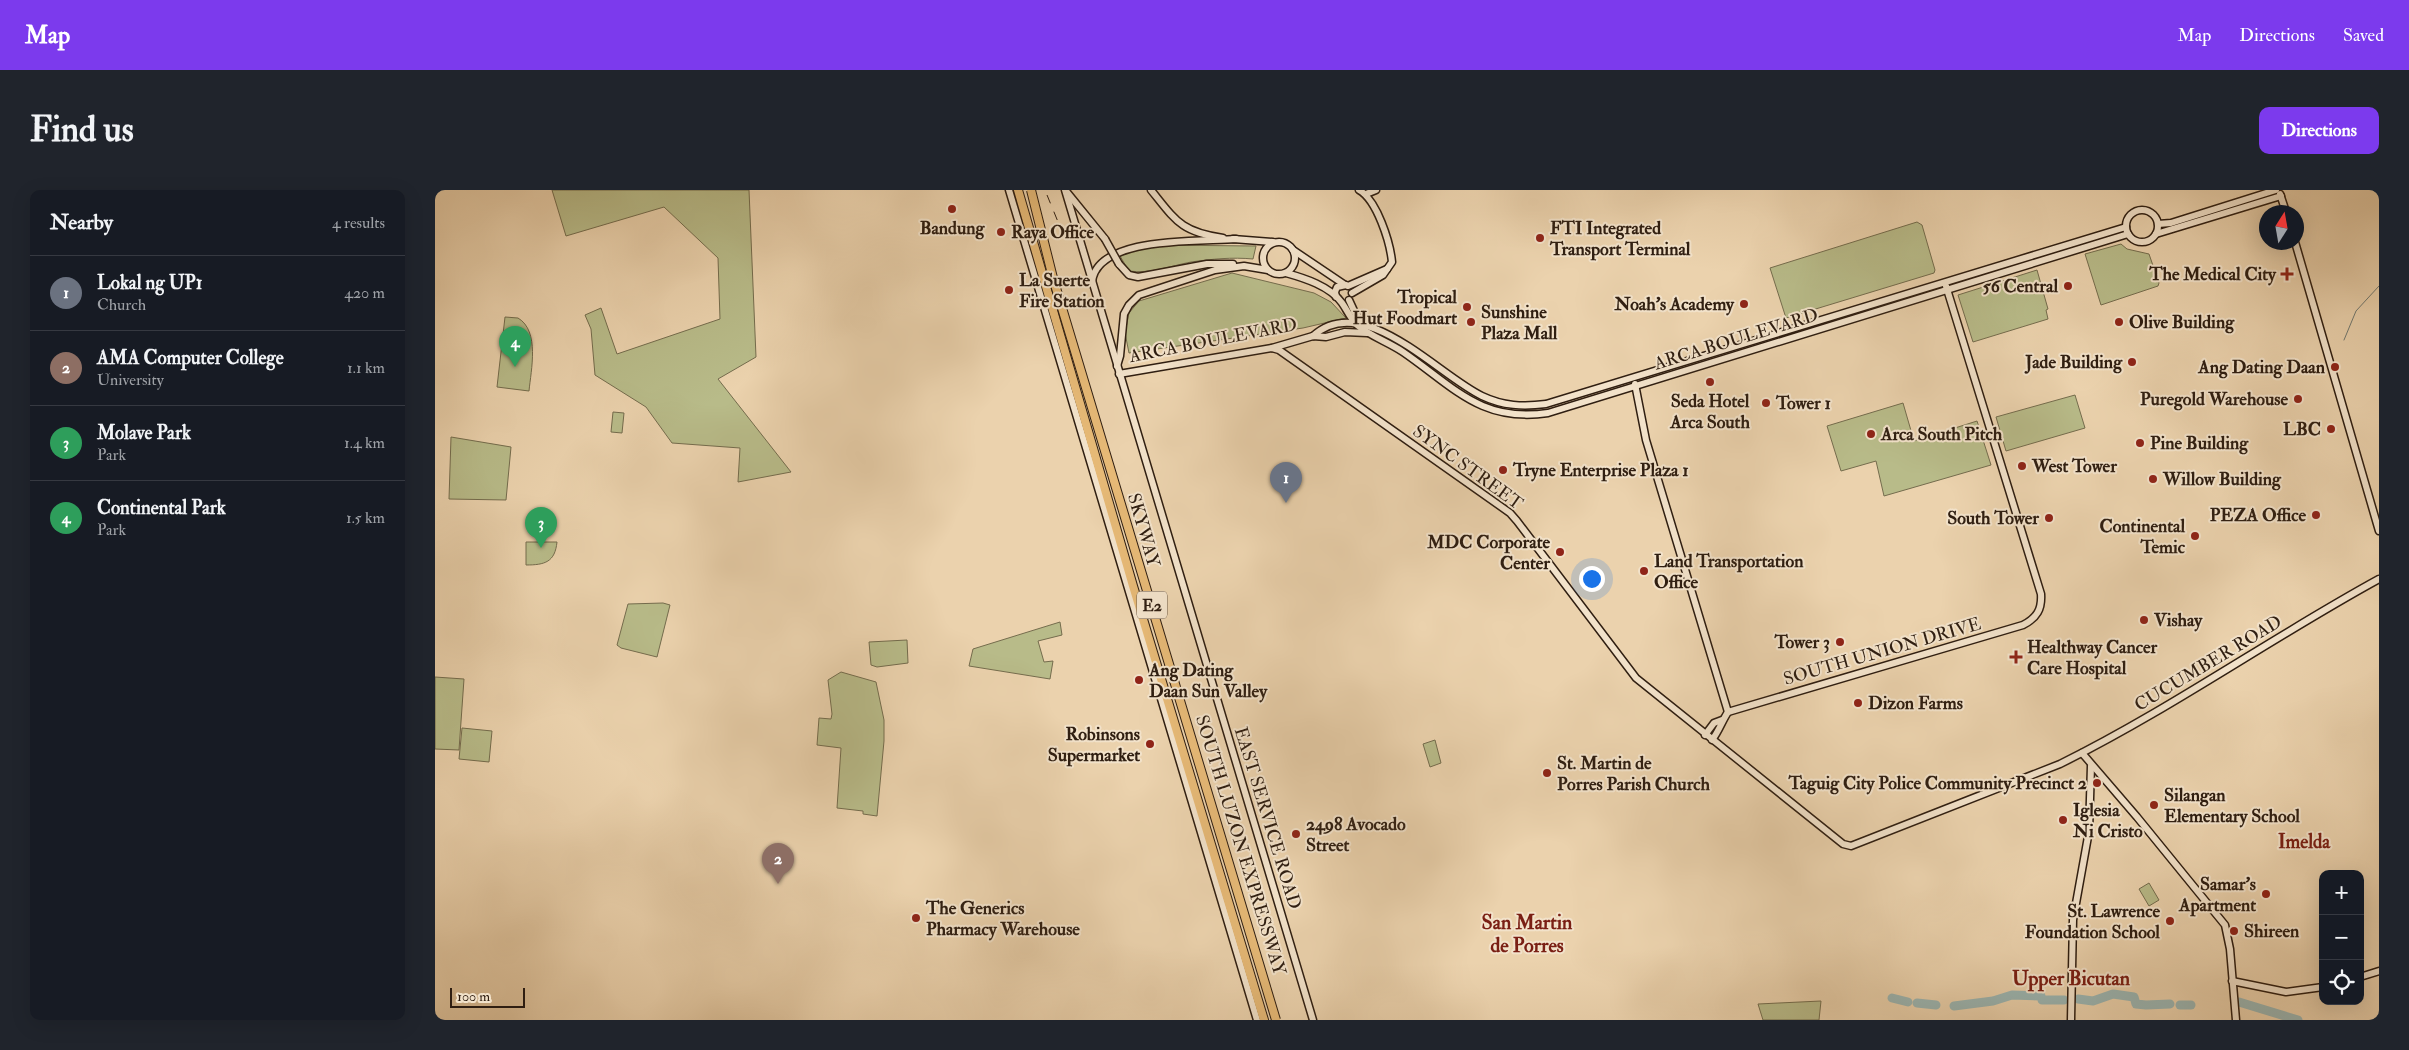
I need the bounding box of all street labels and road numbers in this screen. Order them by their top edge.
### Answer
street label: ARCA BOULEVARD [1650,304,1821,376]
street label: ARCA BOULEVARD [1126,313,1299,368]
street label: SYNC STREET [1408,420,1528,516]
street label: SKYWAY [1122,491,1165,570]
road number: E2 [1137,592,1167,618]
street label: CUCUMBER ROAD [2130,610,2286,717]
street label: SOUTH UNION DRIVE [1781,612,1984,691]
street label: SOUTH LUZON EXPRESSWAY [1190,712,1291,979]
street label: EAST SERVICE ROAD [1229,724,1306,912]

